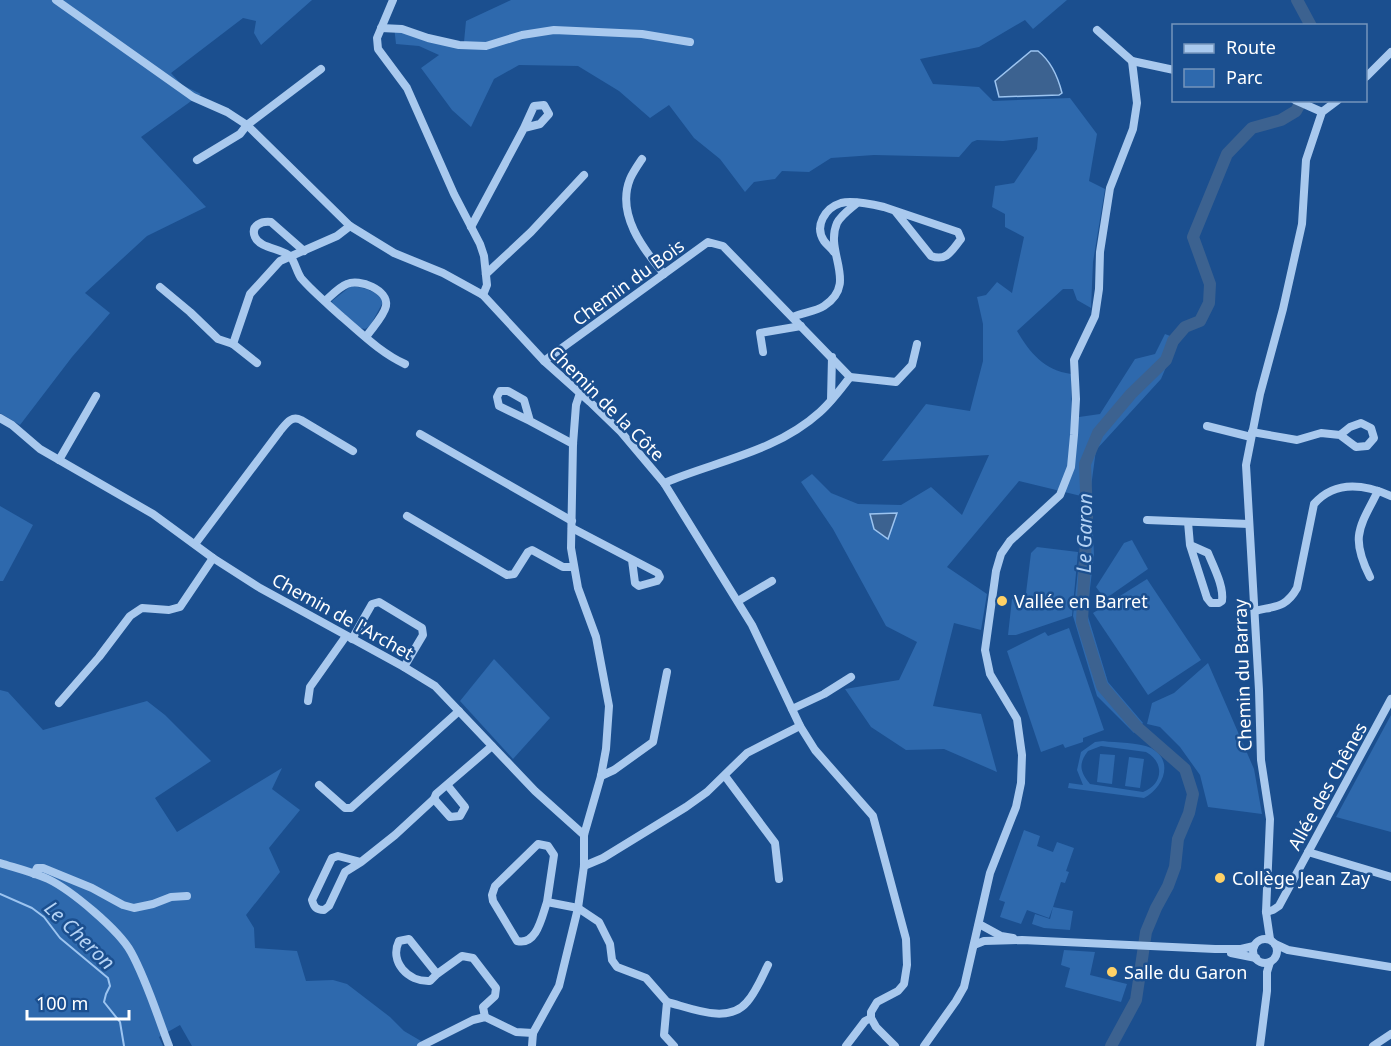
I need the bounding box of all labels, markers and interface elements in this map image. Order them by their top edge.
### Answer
legend [1172,24,1367,102]
text: Route [1226,35,1276,59]
text: Parc [1226,65,1263,89]
street label: Chemin du Bois [567,233,689,331]
street label: Chemin de la Côte [544,340,670,466]
water label: Le Garon [1070,493,1098,573]
street label: Chemin de l'Archet [268,567,418,665]
place label: Vallée en Barret [1014,589,1148,613]
marker: Vallée en Barret [995,594,1009,608]
street label: Chemin du Barray [1227,598,1257,752]
street label: Allée des Chênes [1282,718,1372,854]
place label: Collège Jean Zay [1232,866,1371,890]
marker: Collège Jean Zay [1213,871,1227,885]
water label: Le Cheron [39,895,121,975]
place label: Salle du Garon [1124,960,1247,984]
marker: Salle du Garon [1105,965,1119,979]
scale bar [27,983,129,1021]
text: 100 m [36,991,88,1015]

